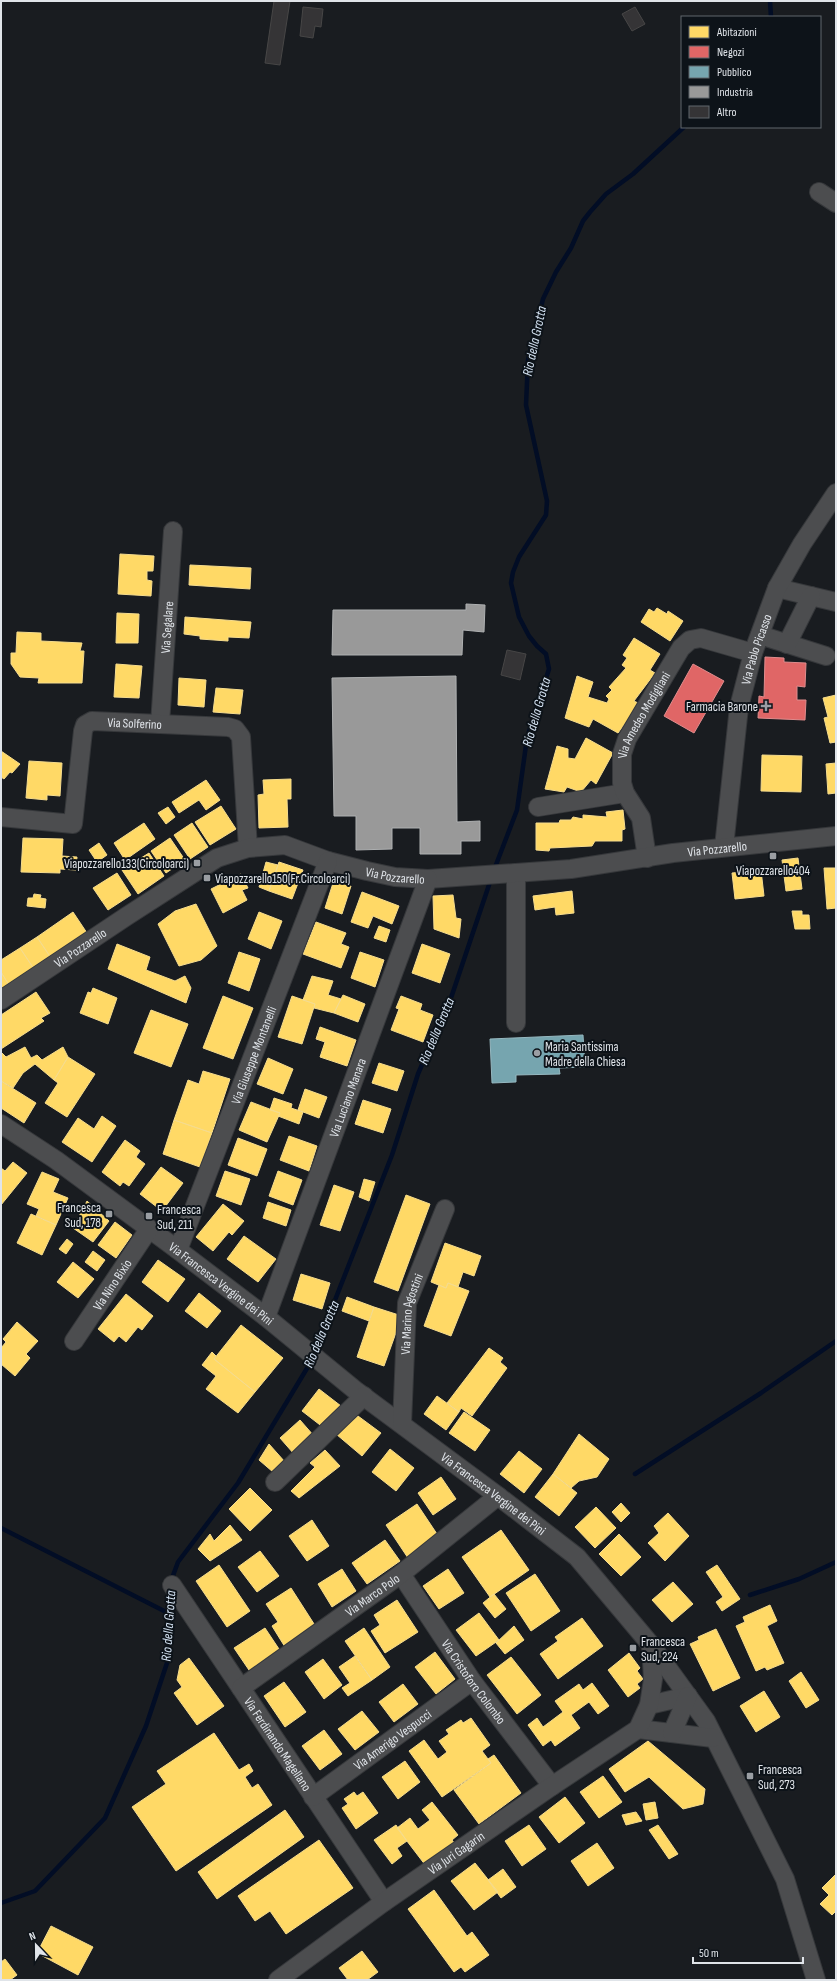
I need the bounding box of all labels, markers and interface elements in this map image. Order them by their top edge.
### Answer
legend [681,16,821,128]
text: Abitazioni [716,25,757,40]
text: Negozi [717,45,744,60]
text: Pubblico [717,65,752,80]
text: Industria [717,85,753,100]
text: Altro [716,105,736,120]
water label: Rio della Grotta [519,304,550,378]
street label: Via Segalare [158,601,177,654]
street label: Via Pablo Picasso [738,612,776,687]
street label: Via Amedeo Modigliani [615,669,674,758]
water label: Rio della Grotta [519,675,555,749]
place label: Farmacia Barone [686,699,758,715]
marker: Farmacia Barone [761,701,771,711]
street label: Via Solferino [107,715,162,733]
street label: Via Pozzarello [687,838,748,860]
marker: Viapozzarello404 [768,851,778,861]
place label: Viapozzarello133(Circoloarci) [64,856,189,872]
marker: Viapozzarello133(Circoloarci) [192,858,202,868]
place label: Viapozzarello404 [736,863,811,879]
street label: Via Pozzarello [364,864,425,888]
place label: Viapozzarello150(Fr.Circoloarci) [215,871,350,887]
marker: Viapozzarello150(Fr.Circoloarci) [202,873,212,883]
street label: Via Pozzarello [51,925,110,971]
water label: Rio della Grotta [415,995,458,1067]
street label: Via Giuseppe Montanelli [228,1004,280,1107]
place label: Maria Santissima Madre della Chiesa [545,1039,626,1070]
marker: Maria Santissima Madre della Chiesa [532,1048,542,1058]
street label: Via Luciano Manara [326,1056,370,1140]
place label: Francesca Sud, 178 [57,1200,101,1231]
place label: Francesca Sud, 211 [157,1202,201,1233]
marker: Francesca Sud, 178 [104,1209,114,1219]
marker: Francesca Sud, 211 [144,1211,154,1221]
street label: Via Francesca Vergine dei Pini [165,1239,276,1329]
street label: Via Nino Bixio [90,1256,136,1314]
street label: Via Marino Agostini [398,1271,427,1355]
water label: Rio della Grotta [300,1298,343,1370]
street label: Via Francesca Vergine dei Pini [437,1449,549,1539]
street label: Via Marco Polo [342,1571,403,1620]
water label: Rio della Grotta [158,1590,179,1662]
place label: Francesca Sud, 224 [641,1634,685,1665]
street label: Via Cristoforo Colombo [438,1637,509,1728]
marker: Francesca Sud, 224 [628,1643,638,1653]
street label: Via Ferdinando Magellano [240,1694,315,1794]
street label: Via Amerigo Vespucci [351,1706,435,1774]
place label: Francesca Sud, 273 [758,1762,802,1793]
marker: Francesca Sud, 273 [745,1771,755,1781]
street label: Via Juri Gagarin [425,1828,488,1878]
north arrow [16,1925,56,1965]
text: N [27,1929,38,1943]
scale bar [693,1939,803,1965]
text: 50 m [699,1946,719,1961]

